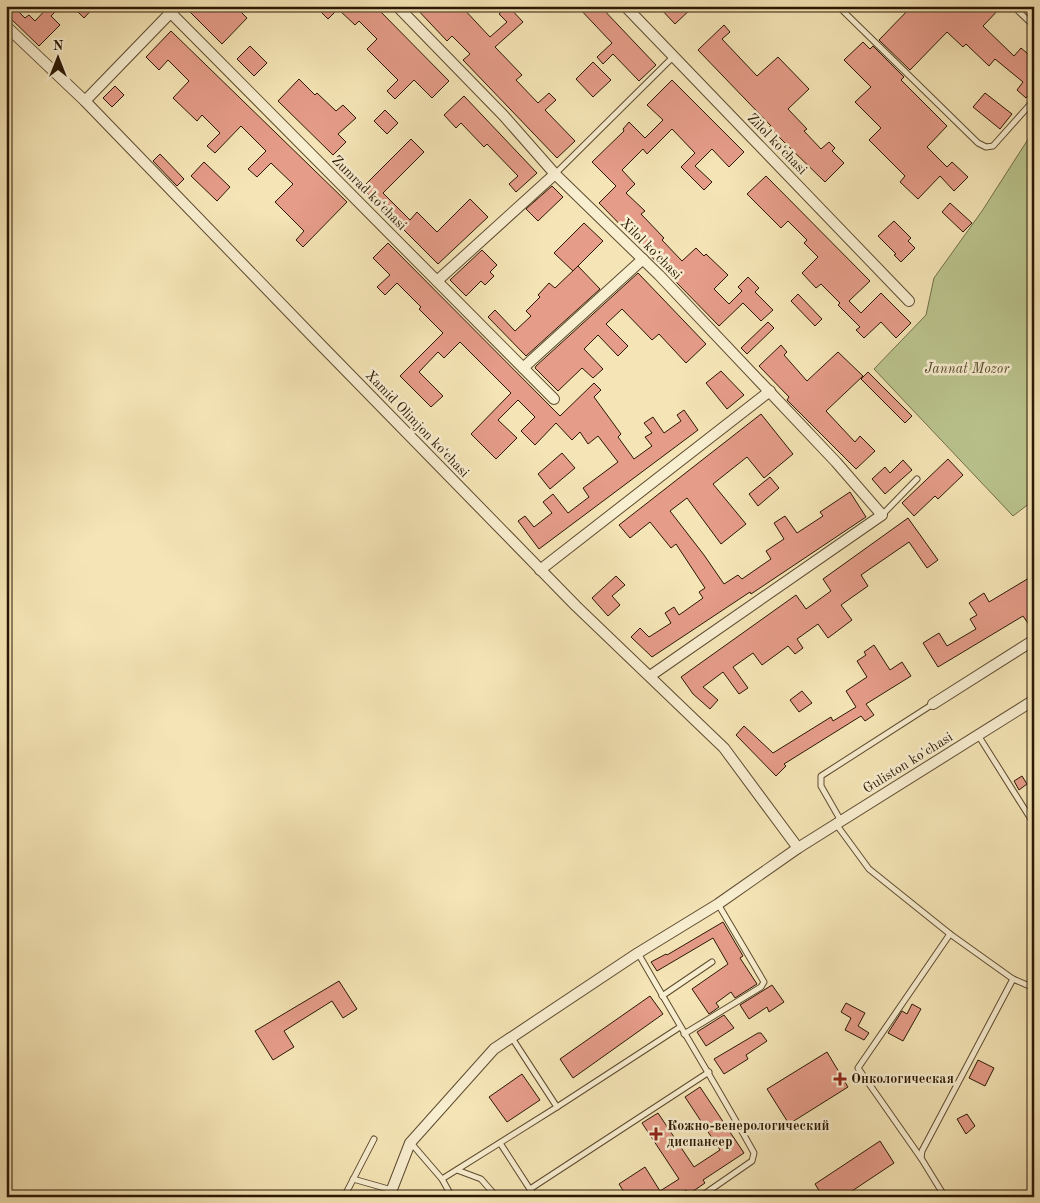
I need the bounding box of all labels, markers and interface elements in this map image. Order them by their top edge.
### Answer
north arrow [32,32,82,82]
text: N [53,39,64,53]
street label: Zilol koʻchasi [745,110,810,177]
street label: Zumrad koʻchasi [329,152,410,233]
street label: Xilol koʻchasi [618,215,685,282]
park label: Jannat Mozor [925,362,1010,376]
street label: Xamid Olimjon koʻchasi [362,367,472,480]
street label: Guliston ko'chasi [861,730,955,796]
marker: Онкологическая [833,1072,847,1086]
place label: Онкологическая [851,1072,954,1086]
place label: Кожно-венерологический диспансер [667,1119,829,1149]
marker: Кожно-венерологический диспансер [649,1127,663,1141]

